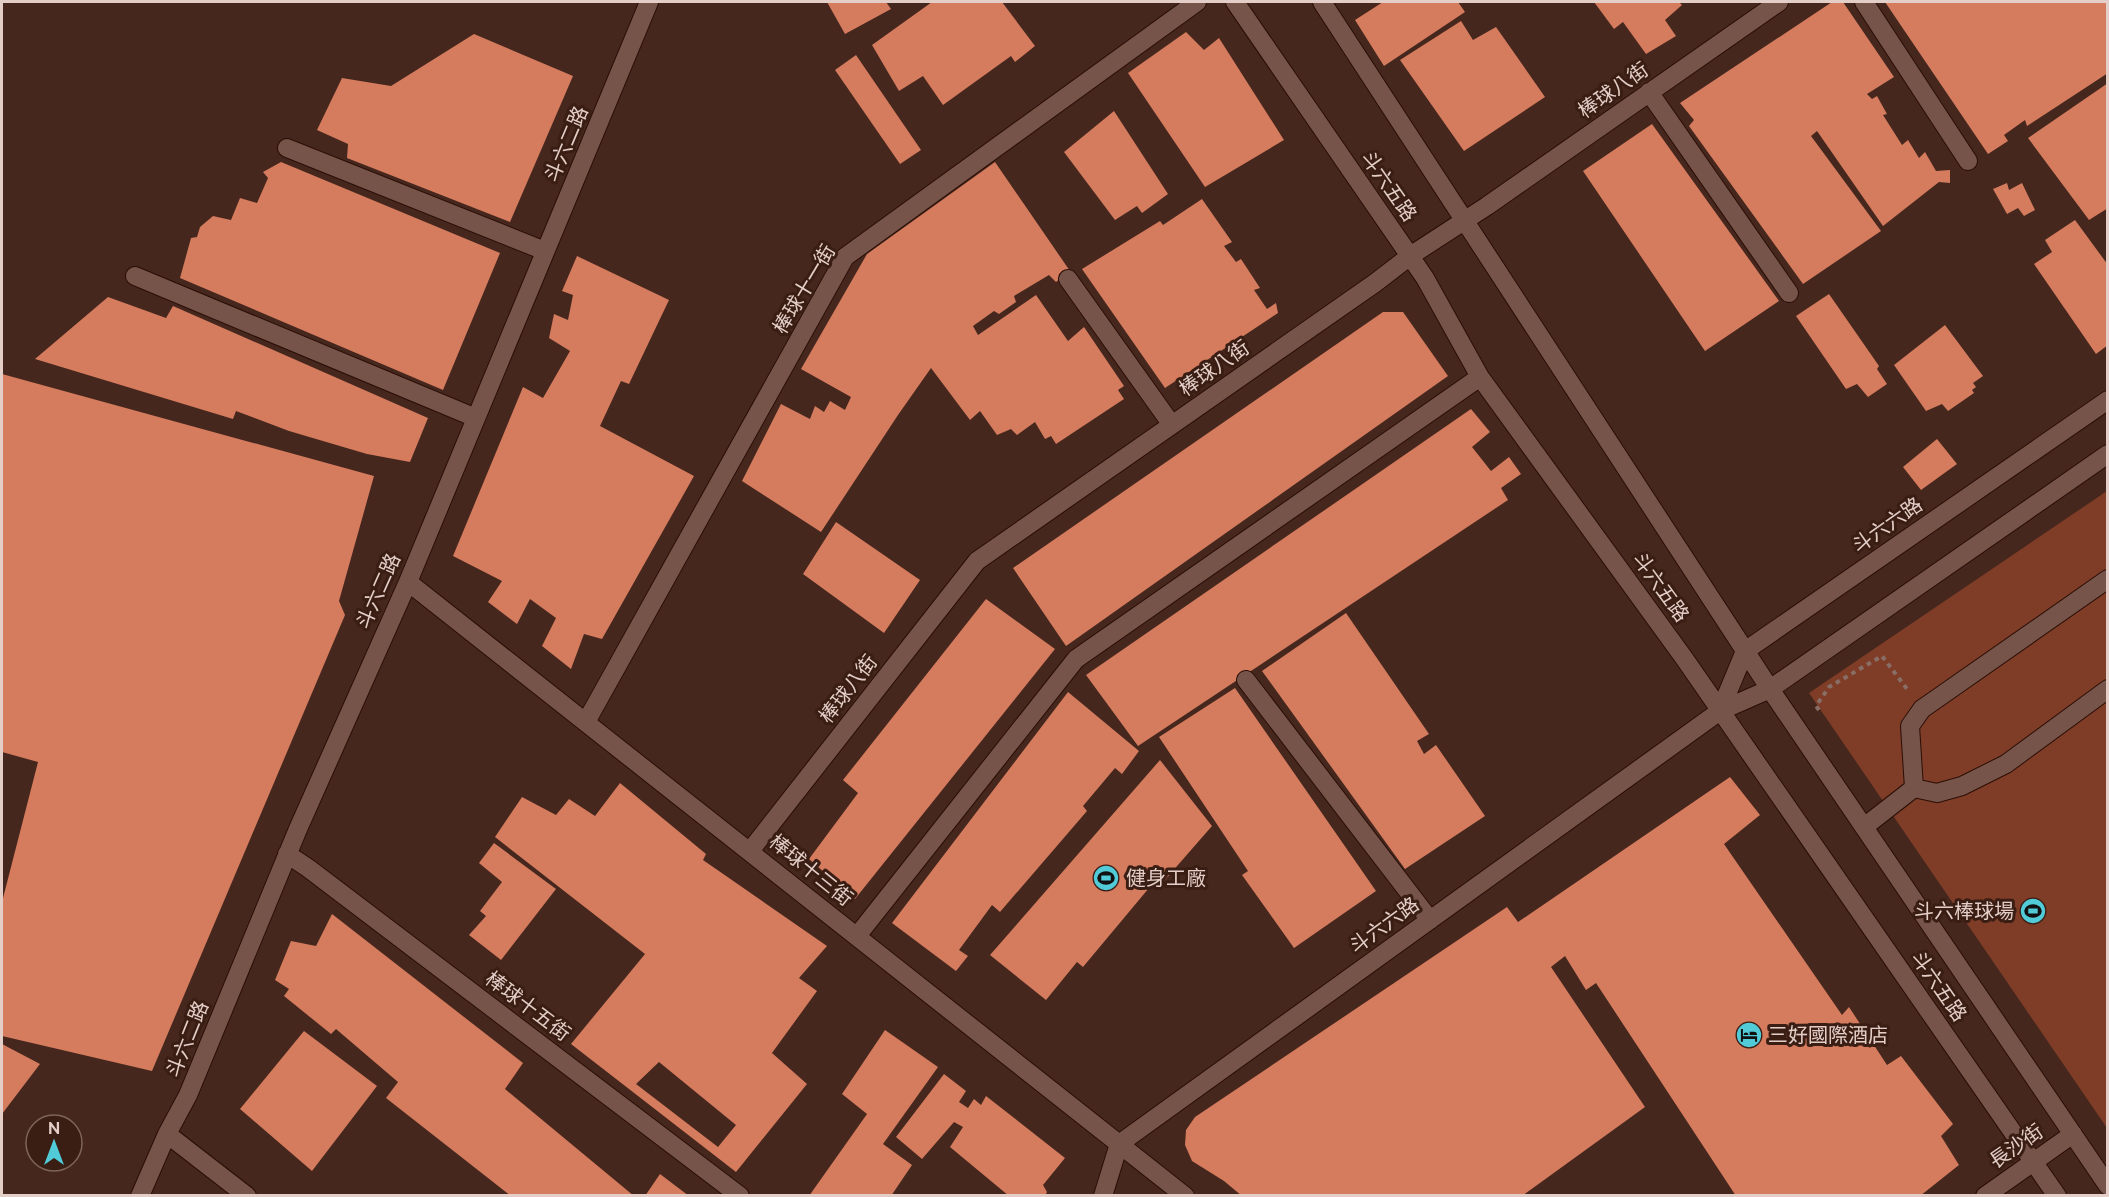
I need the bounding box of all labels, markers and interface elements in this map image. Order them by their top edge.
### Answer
street label: 棒球八街 [1573,57,1653,123]
street label: 斗六二路 [539,102,593,186]
street label: 斗六五路 [1356,146,1422,226]
street label: 棒球十一街 [768,240,840,338]
street label: 棒球八街 [1174,335,1254,401]
street label: 斗六六路 [1847,492,1927,558]
street label: 斗六五路 [1628,548,1694,626]
street label: 斗六二路 [351,550,405,632]
street label: 棒球八街 [814,650,882,728]
street label: 棒球十三街 [765,829,857,911]
sports icon: 健身工廠 [1091,863,1121,893]
place label: 健身工廠 [1126,866,1206,890]
street label: 斗六六路 [1345,892,1423,958]
sports icon: 斗六棒球場 [2018,896,2048,926]
place label: 斗六棒球場 [1914,899,2014,923]
street label: 斗六五路 [1906,946,1972,1026]
street label: 棒球十五街 [481,966,575,1046]
street label: 斗六二路 [161,997,213,1081]
hotel icon: 三好國際酒店 [1734,1020,1764,1050]
place label: 三好國際酒店 [1768,1023,1888,1047]
north arrow [24,1113,84,1173]
text: N [48,1119,60,1138]
street label: 長沙街 [1985,1119,2047,1173]

